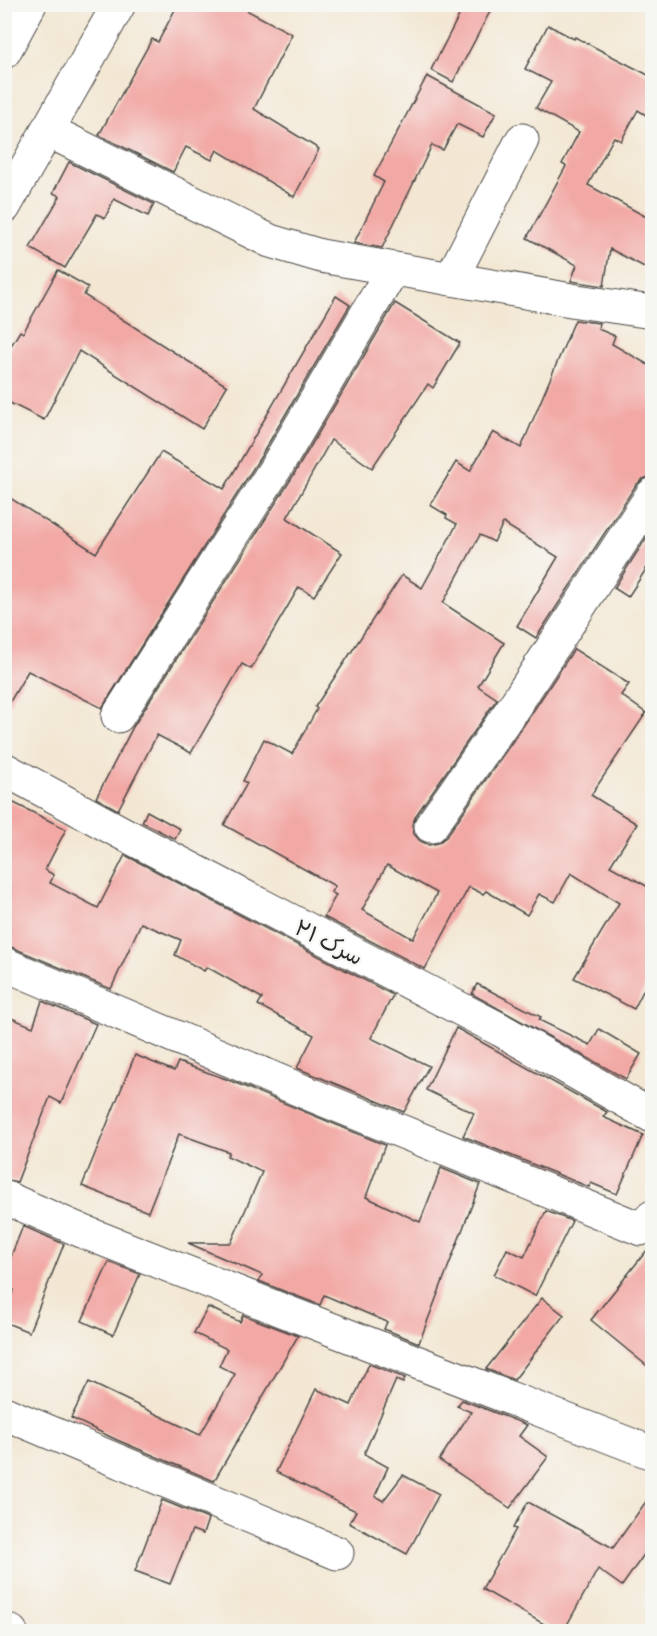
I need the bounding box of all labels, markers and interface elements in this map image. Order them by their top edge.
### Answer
street label: سرک ۲۱ [290,912,368,972]

